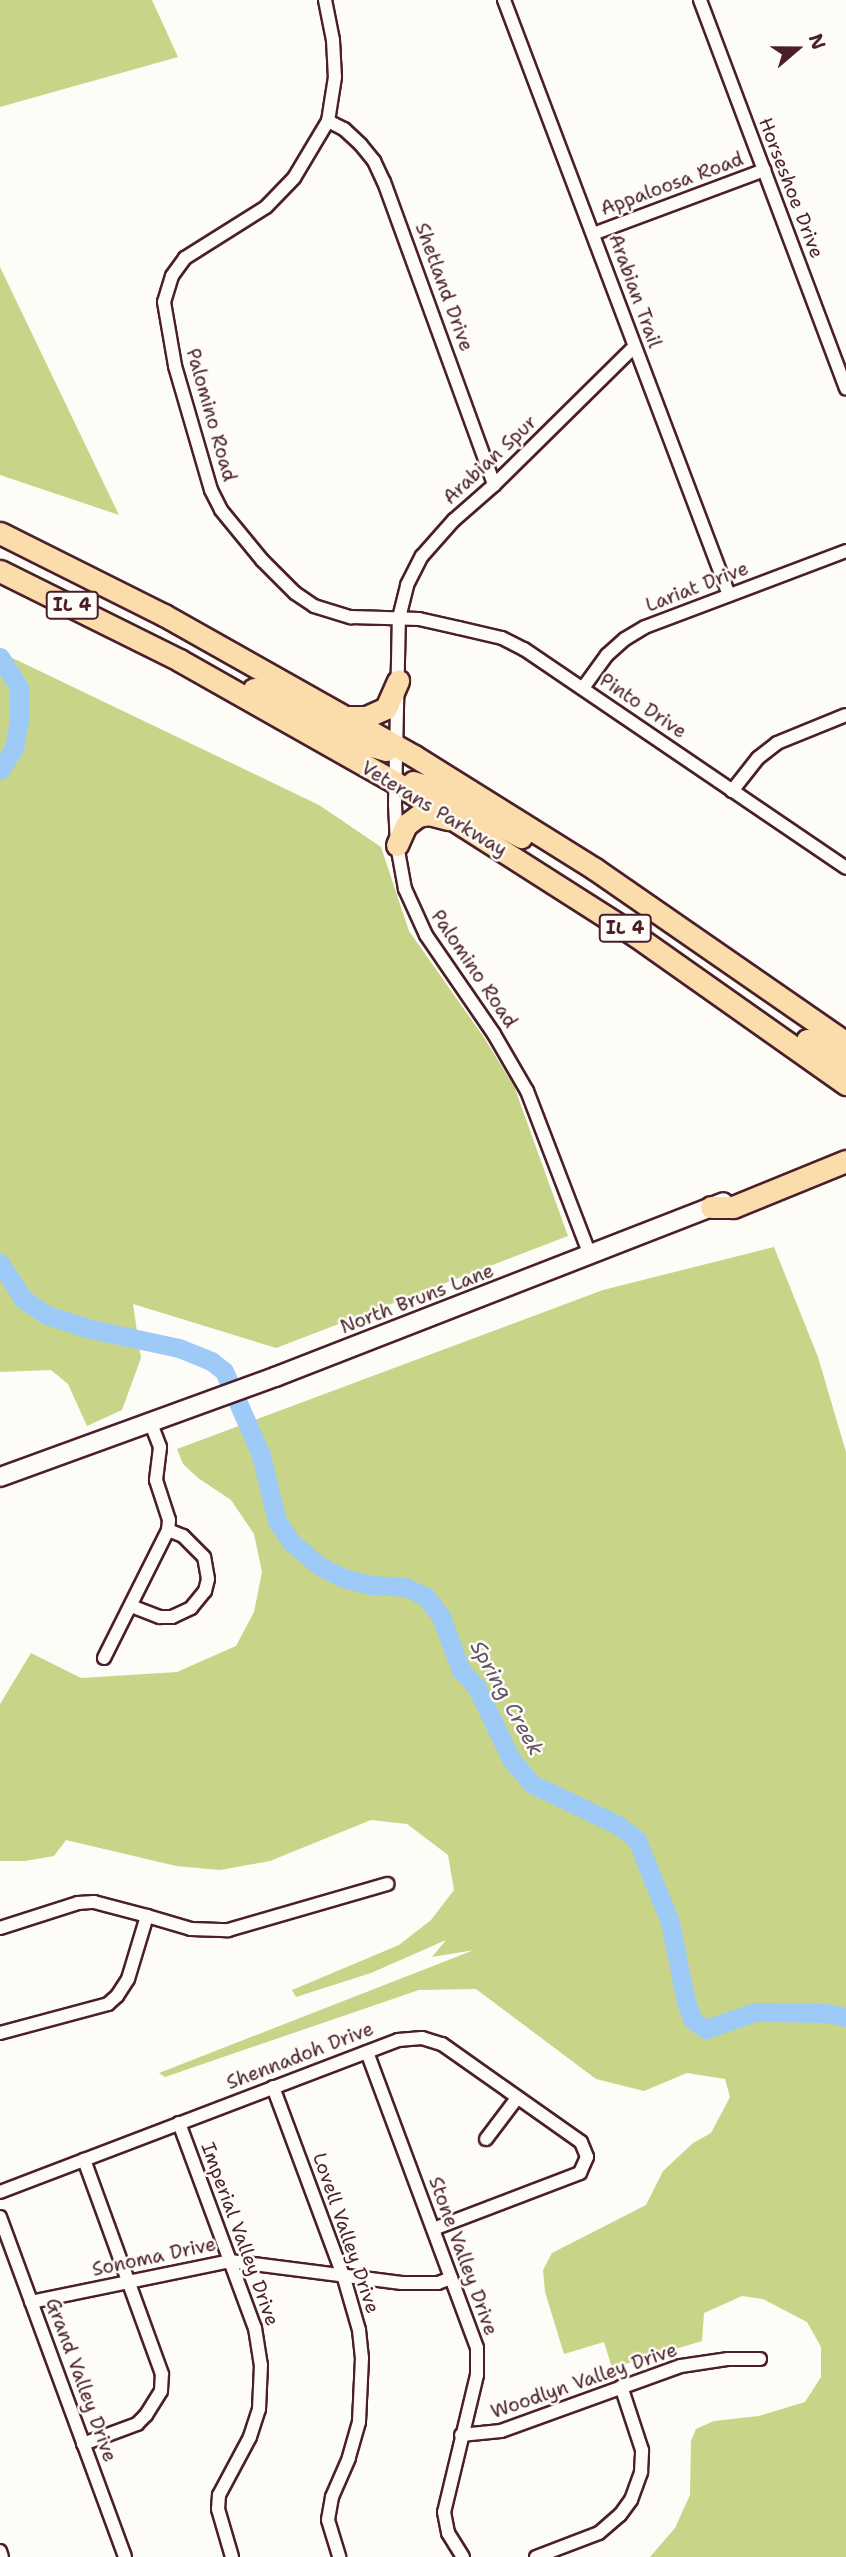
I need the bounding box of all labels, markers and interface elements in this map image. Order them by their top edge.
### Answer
north arrow [762,14,832,84]
text: N [803,30,832,53]
street label: Horseshoe Drive [754,114,828,262]
street label: Appaloosa Road [597,148,747,220]
street label: Shetland Drive [410,220,478,354]
street label: Arabian Trail [604,231,666,351]
street label: Palomino Road [181,346,241,484]
street label: Arabian Spur [438,411,542,509]
street label: Lariat Drive [642,557,752,617]
road number: IL 4 [44,590,100,620]
street label: Pinto Drive [595,669,691,743]
street label: Veterans Parkway [357,756,511,862]
street label: Palomino Road [426,906,522,1032]
road number: IL 4 [597,914,653,943]
street label: North Bruns Lane [337,1259,497,1339]
water label: Spring Creek [465,1636,549,1760]
street label: Shennadoh Drive [223,2017,377,2095]
street label: Imperial Valley Drive [196,2139,284,2329]
street label: Lovell Valley Drive [308,2150,384,2316]
street label: Stone Valley Drive [424,2174,502,2338]
street label: Sonoma Drive [90,2233,218,2281]
street label: Grand Valley Drive [41,2295,121,2465]
street label: Woodlyn Valley Drive [488,2338,680,2424]

